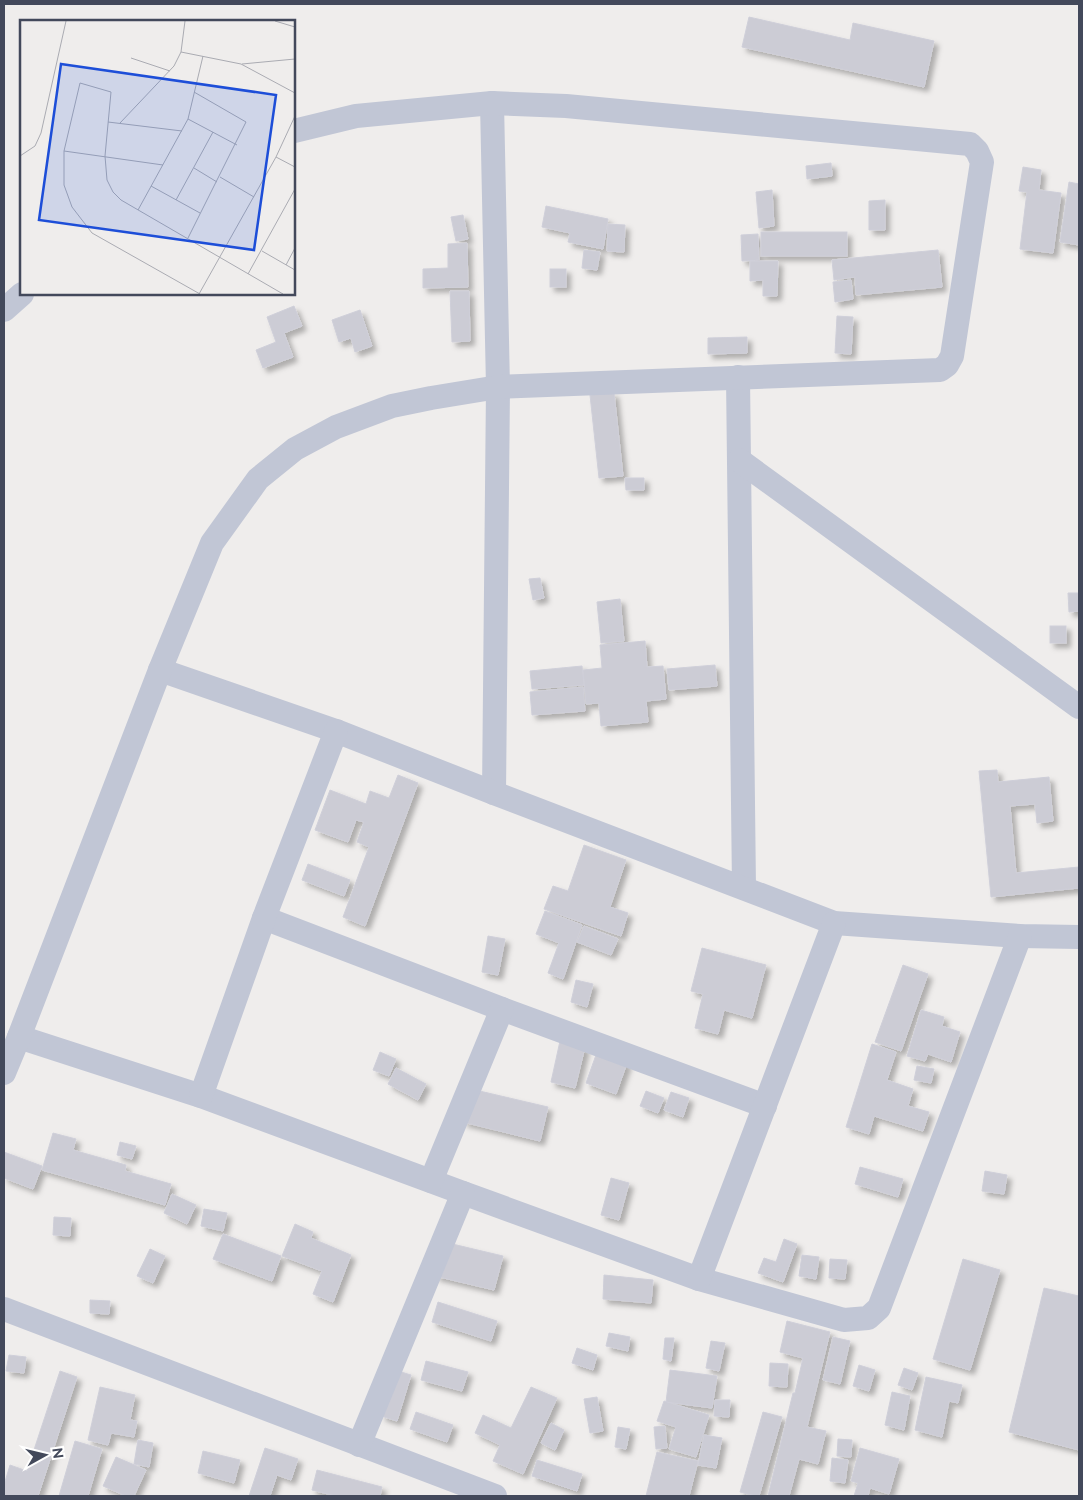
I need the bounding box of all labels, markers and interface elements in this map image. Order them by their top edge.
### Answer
inset map [20,20,295,295]
north arrow [20,1430,70,1480]
text: N [49,1447,67,1460]

